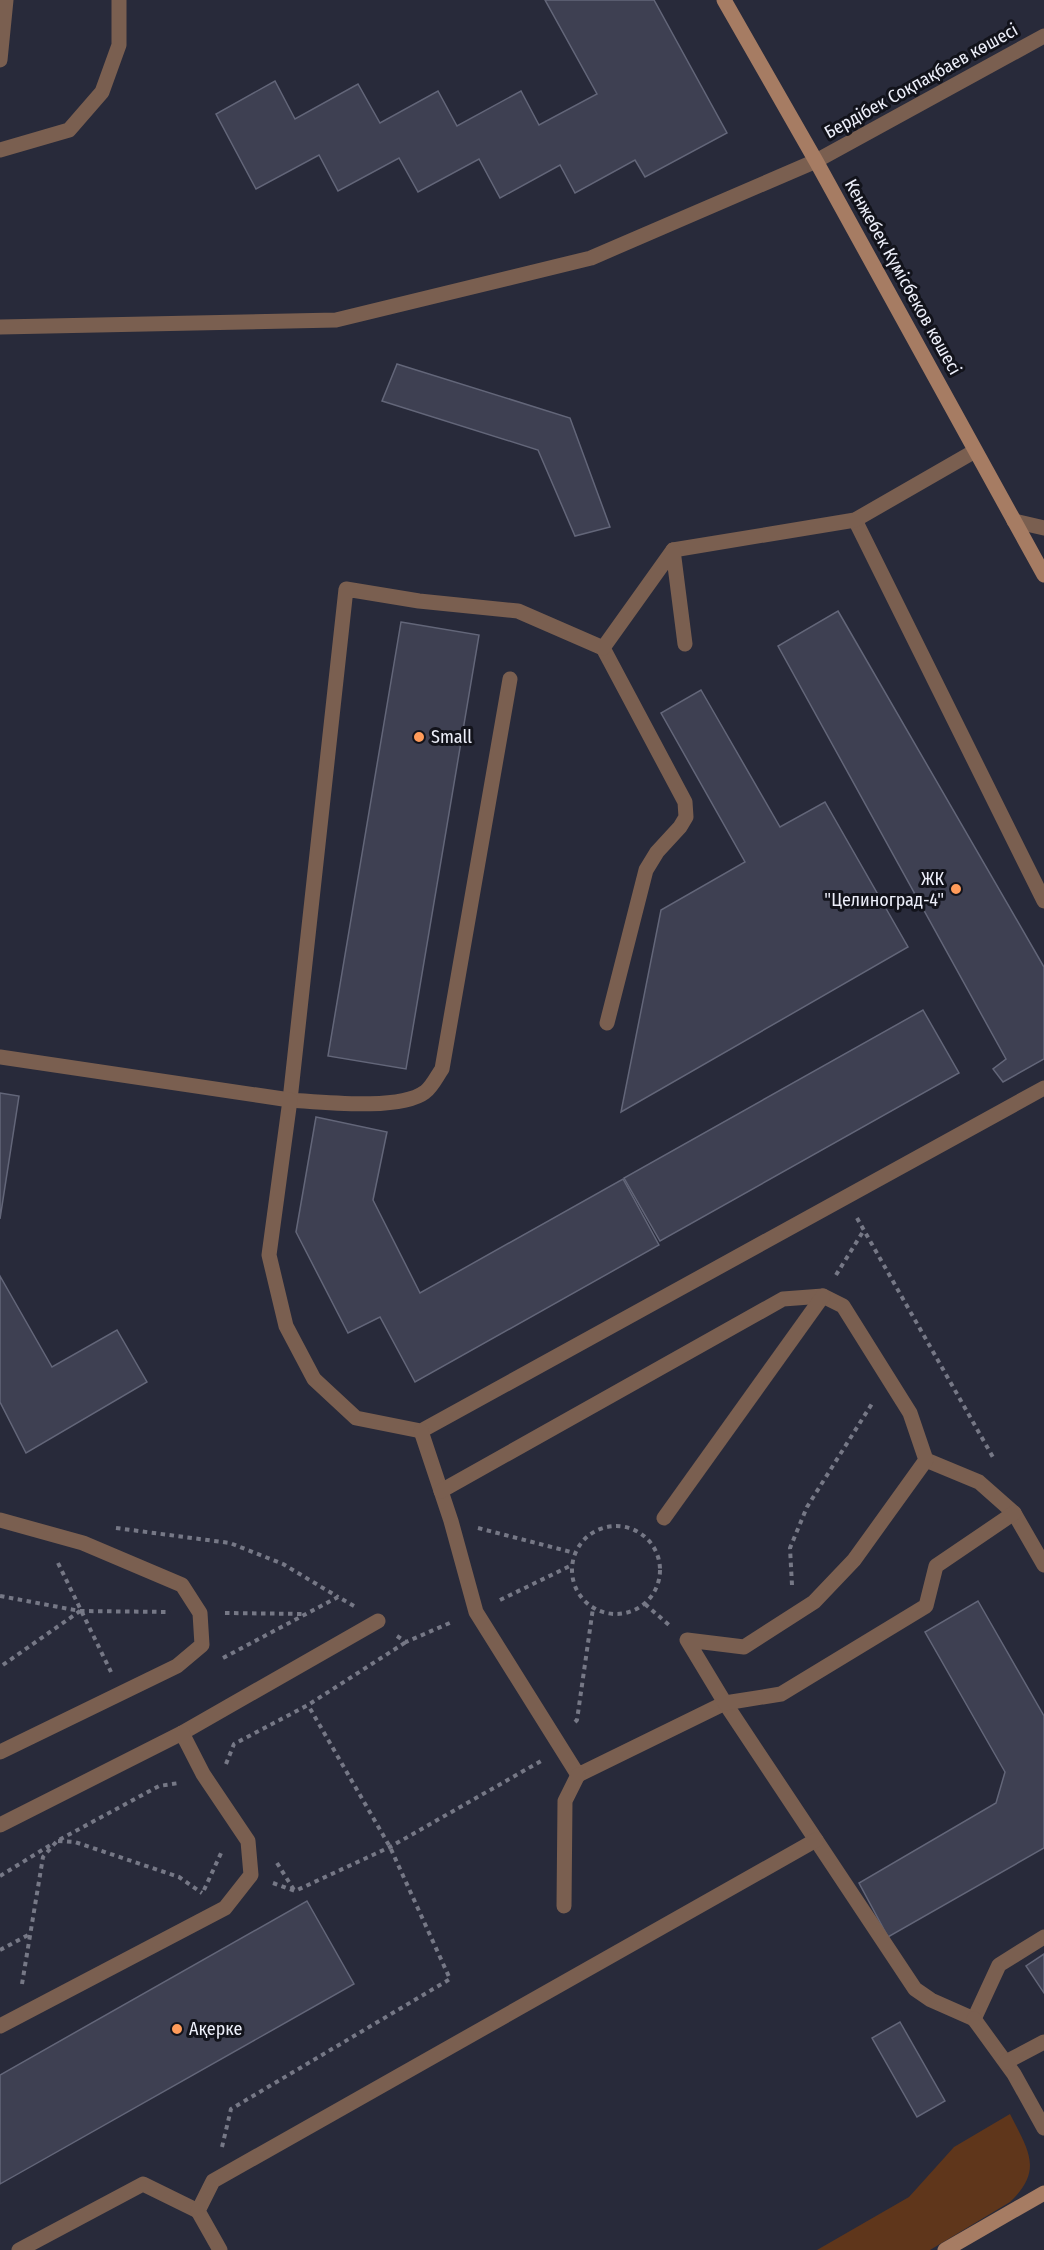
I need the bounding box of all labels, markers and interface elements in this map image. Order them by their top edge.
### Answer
street label: Бердібек Соқпақбаев көшесі [820,19,1022,143]
street label: Кенжебек Күмісбеков көшесі [840,175,966,379]
place label: Small [431,726,472,748]
marker: Small [412,730,426,744]
place label: ЖК "Целиноград-4" [824,868,944,911]
marker: ЖК "Целиноград-4" [949,882,963,896]
place label: Ақерке [189,2018,243,2040]
marker: Ақерке [170,2022,184,2036]

